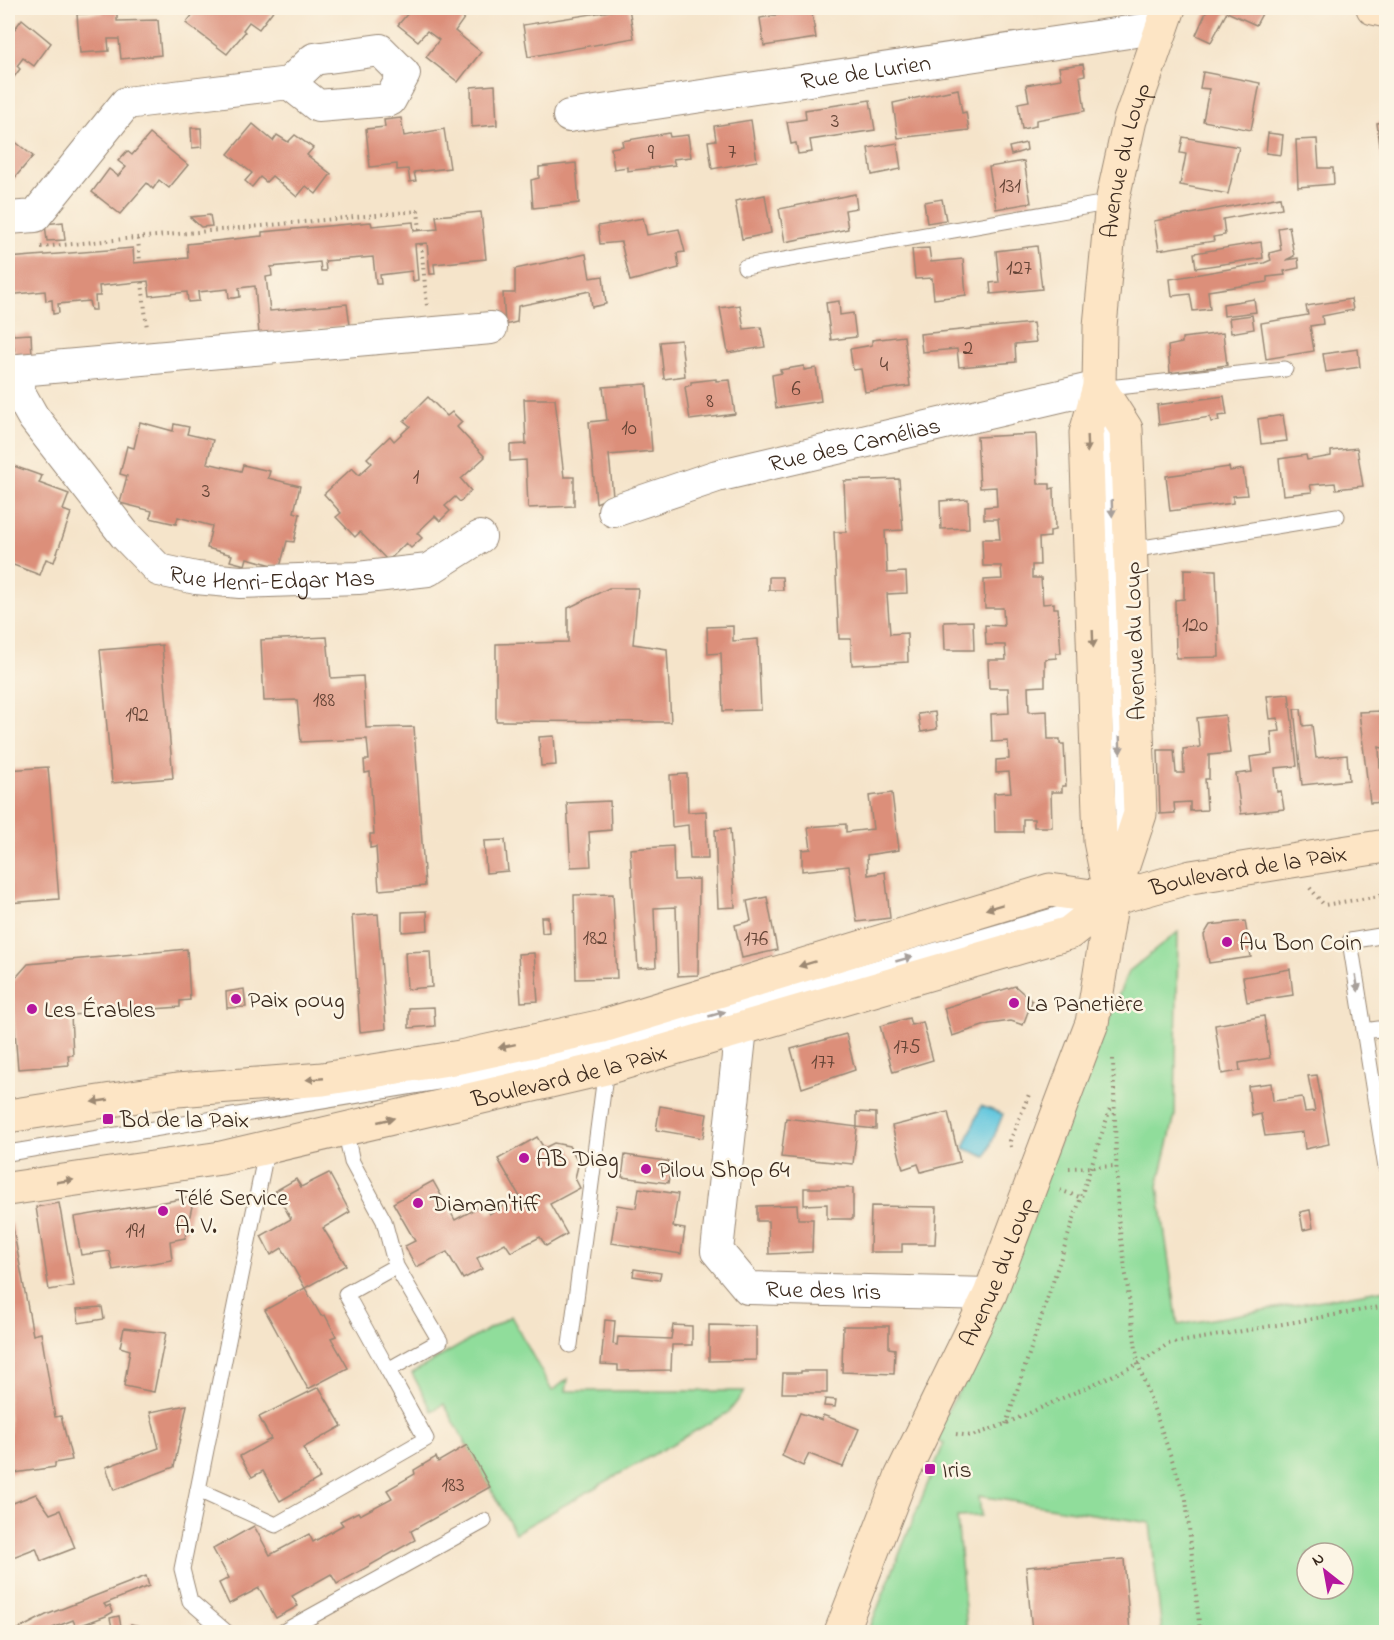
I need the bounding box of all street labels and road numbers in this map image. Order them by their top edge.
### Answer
street label: Rue de Lurien [799,47,933,101]
street label: Avenue du Loup [1094,78,1162,240]
street label: Rue des Camélias [766,409,944,483]
street label: Rue Henri-Edgar Mas [165,558,377,602]
street label: Avenue du Loup [1116,561,1157,721]
street label: Boulevard de la Paix [1145,837,1350,908]
street label: Boulevard de la Paix [468,1036,672,1119]
street label: Avenue du Loup [952,1192,1045,1353]
street label: Rue des Iris [765,1273,882,1311]

